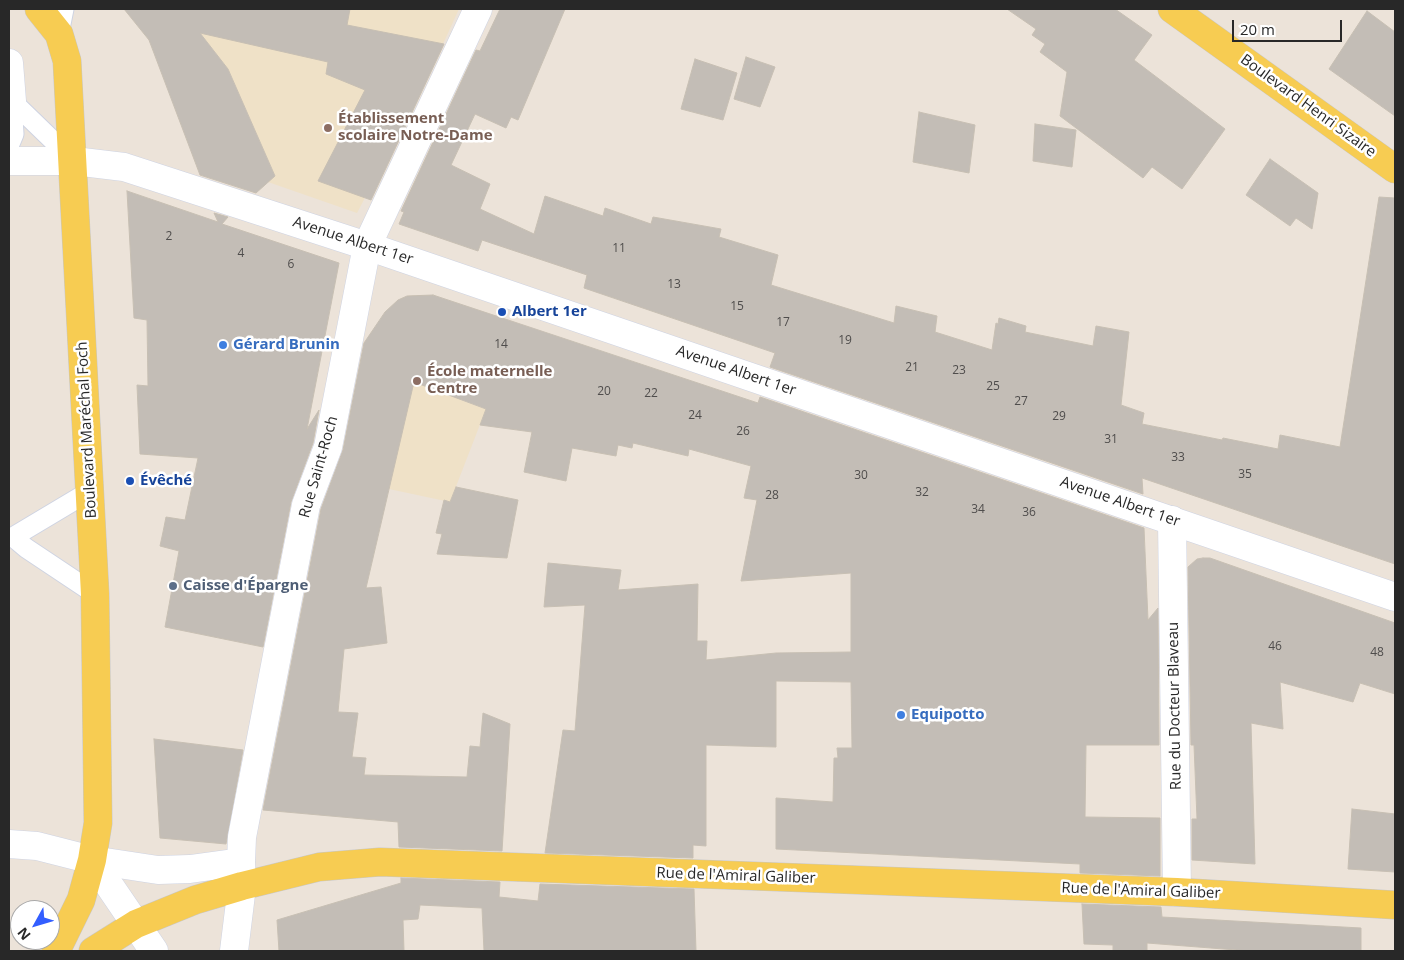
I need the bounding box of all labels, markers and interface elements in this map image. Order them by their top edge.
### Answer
scale bar [1234,10,1344,42]
text: 20 m [1240,19,1275,39]
street label: Boulevard Henri Sizaire [1237,51,1379,161]
place label: Établissement scolaire Notre-Dame [338,110,492,145]
marker: Établissement scolaire Notre-Dame [322,122,334,134]
street label: Avenue Albert 1er [291,213,415,269]
house number: 2 [166,230,172,244]
house number: 11 [612,242,626,256]
house number: 4 [238,247,244,261]
house number: 6 [288,258,294,272]
house number: 13 [667,278,681,292]
house number: 15 [730,300,744,314]
place label: Albert 1er [512,303,587,321]
marker: Albert 1er [496,306,508,318]
house number: 17 [776,316,790,330]
house number: 19 [838,334,852,348]
place label: Gérard Brunin [233,336,340,354]
house number: 14 [494,338,508,352]
marker: Gérard Brunin [217,339,229,351]
street label: Boulevard Maréchal Foch [73,341,101,519]
street label: Avenue Albert 1er [674,342,798,400]
house number: 21 [905,361,919,375]
place label: École maternelle Centre [427,363,552,398]
house number: 23 [952,364,966,378]
marker: École maternelle Centre [411,375,423,387]
house number: 25 [986,380,1000,394]
house number: 20 [597,385,611,399]
house number: 22 [644,387,658,401]
house number: 27 [1014,395,1028,409]
house number: 24 [688,409,702,423]
house number: 29 [1052,410,1066,424]
street label: Rue Saint-Roch [296,414,342,520]
house number: 26 [736,425,750,439]
house number: 31 [1104,433,1118,447]
house number: 33 [1171,451,1185,465]
house number: 35 [1238,468,1252,482]
house number: 30 [854,469,868,483]
place label: Évêché [140,472,192,490]
street label: Avenue Albert 1er [1058,473,1182,531]
marker: Évêché [124,475,136,487]
house number: 32 [915,486,929,500]
house number: 28 [765,489,779,503]
house number: 34 [971,503,985,517]
house number: 36 [1022,506,1036,520]
place label: Caisse d'Épargne [183,577,308,595]
marker: Caisse d'Épargne [167,580,179,592]
street label: Rue du Docteur Blaveau [1165,622,1185,790]
house number: 46 [1268,640,1282,654]
house number: 48 [1370,646,1384,660]
place label: Equipotto [911,706,984,724]
marker: Equipotto [895,709,907,721]
street label: Rue de l'Amiral Galiber [656,864,816,888]
street label: Rue de l'Amiral Galiber [1061,879,1221,903]
north arrow [10,900,60,950]
text: N [13,924,35,945]

